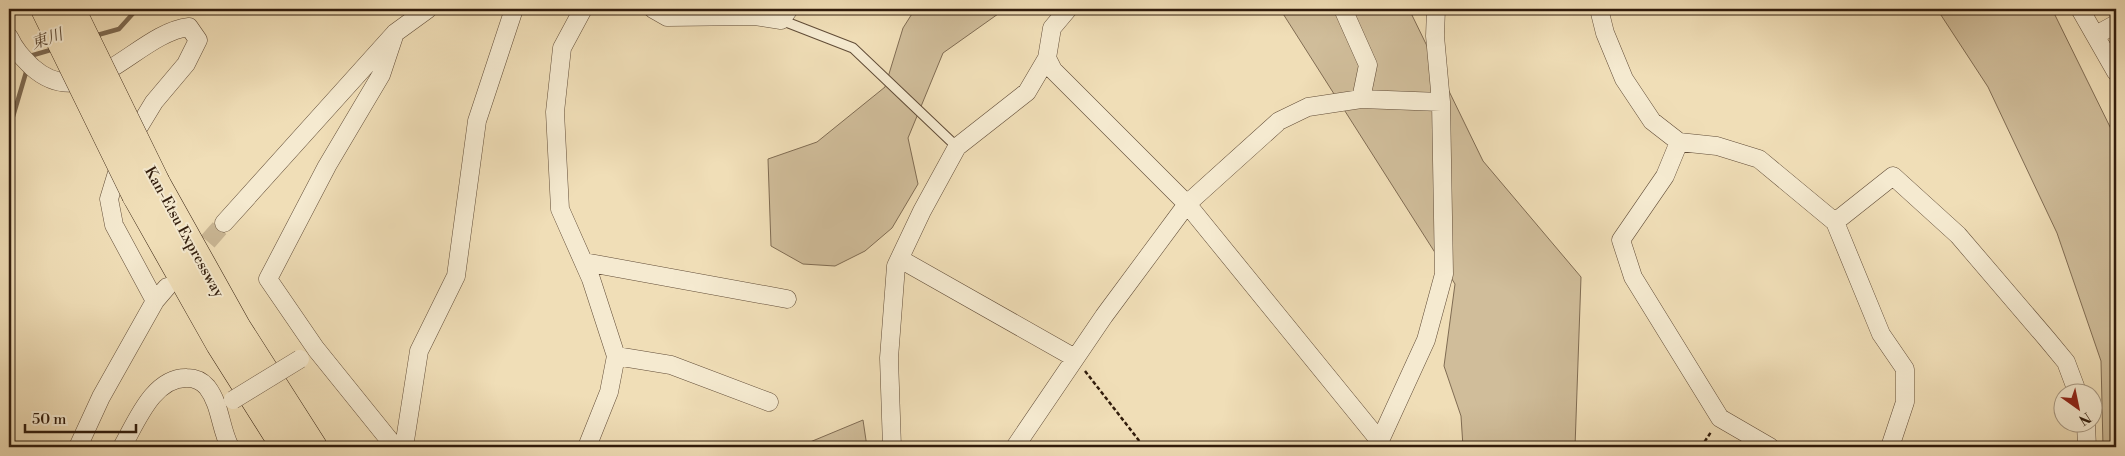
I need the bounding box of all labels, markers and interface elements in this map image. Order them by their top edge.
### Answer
water label: 東川 [29,24,67,54]
street label: Kan-Etsu Expressway [140,163,228,302]
north arrow [2052,384,2102,434]
scale bar [25,401,136,433]
text: N [2075,407,2094,429]
text: 50 m [32,410,66,429]

